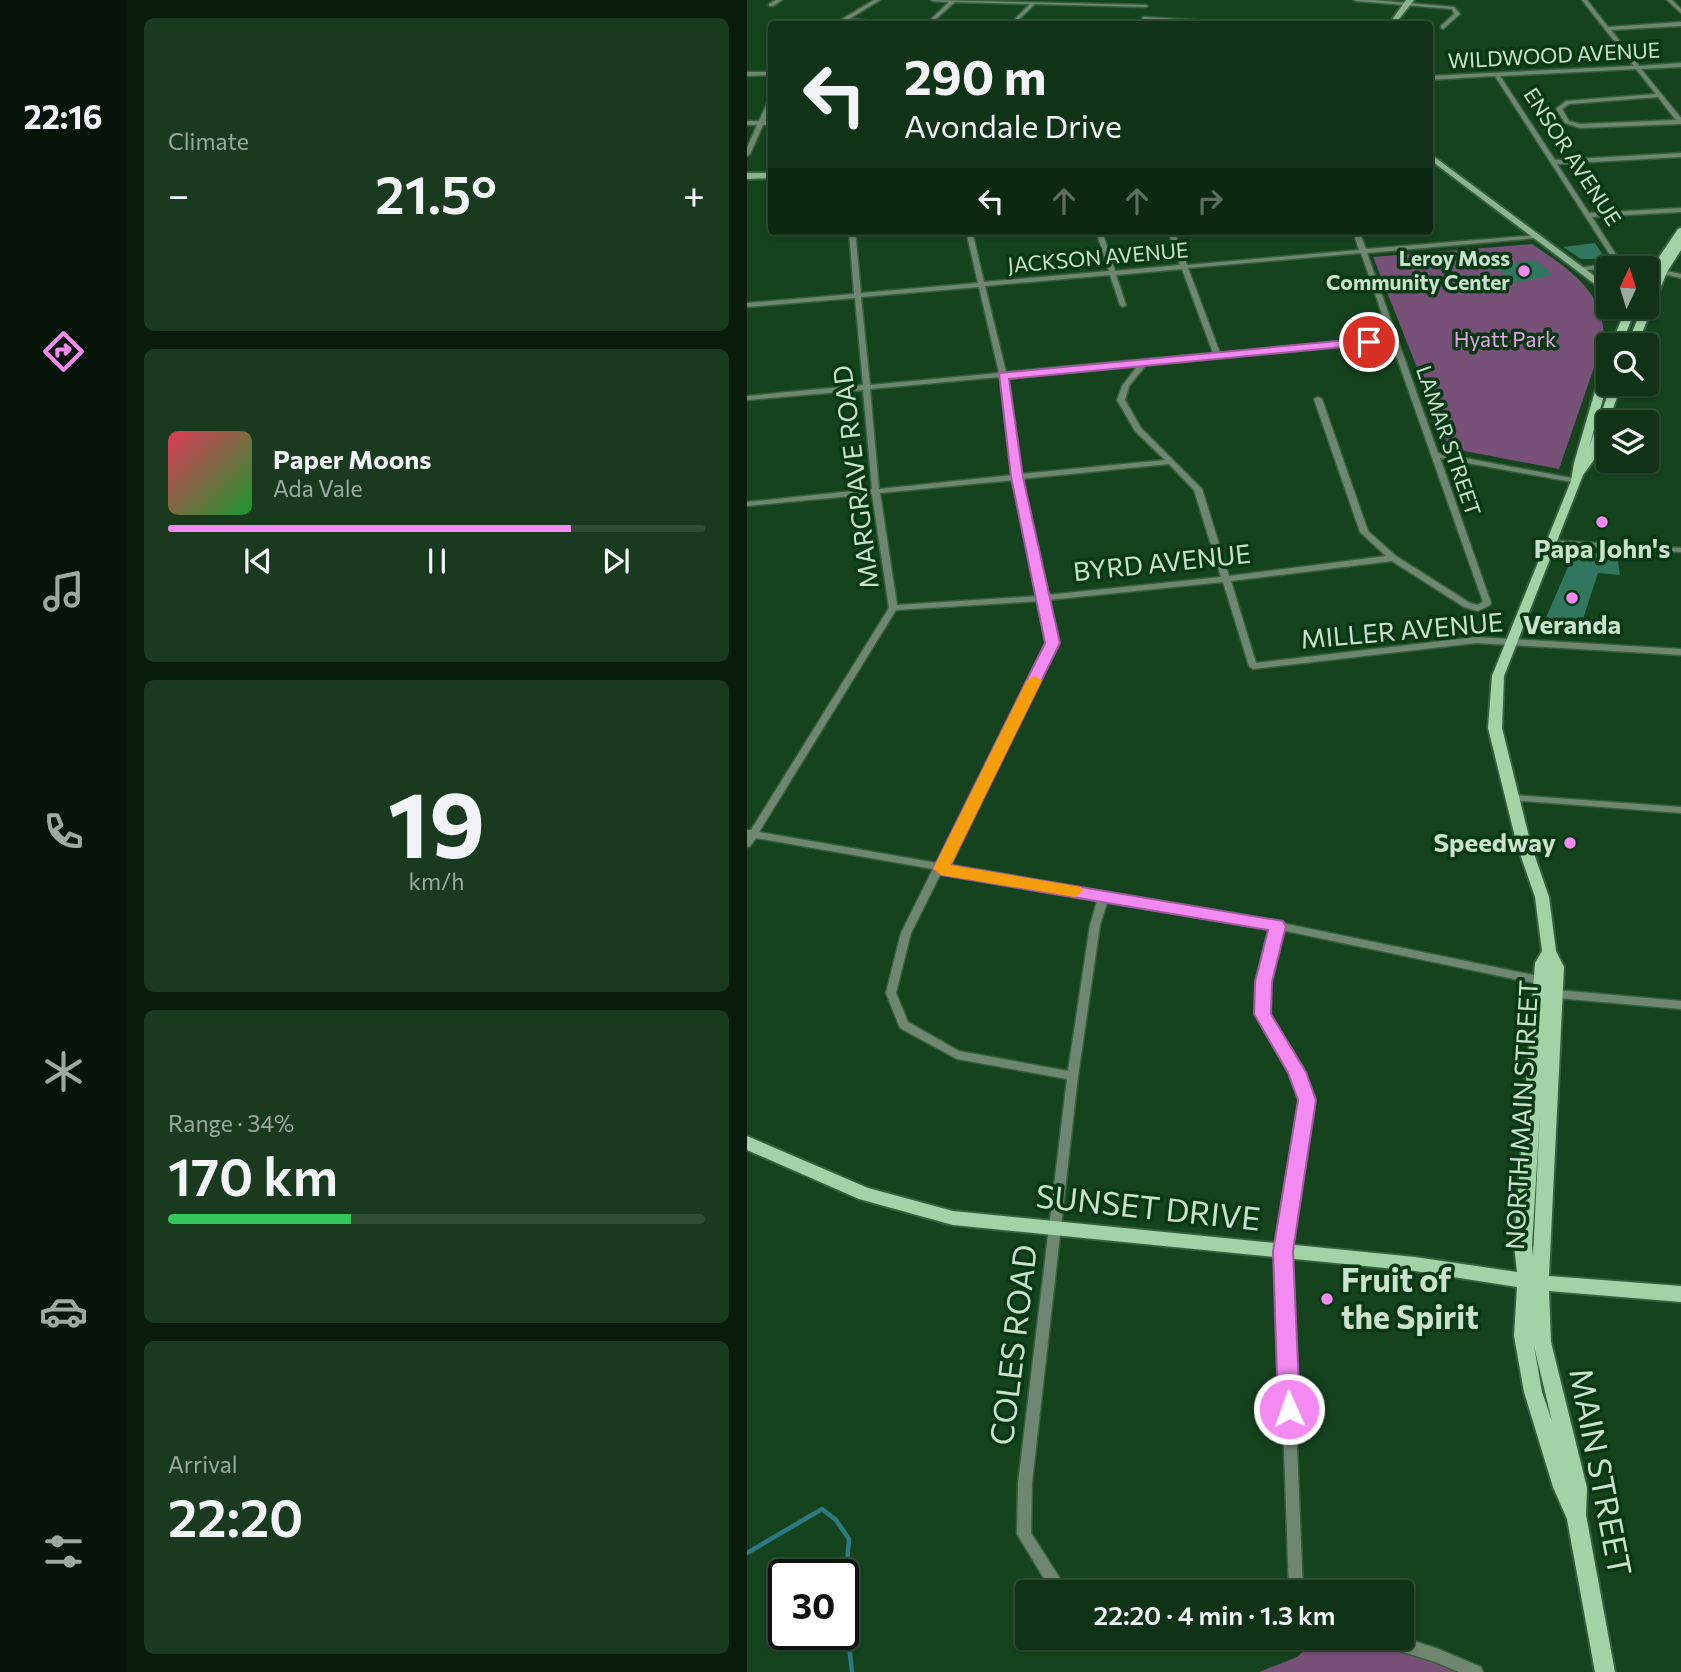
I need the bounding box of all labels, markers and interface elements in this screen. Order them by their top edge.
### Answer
street label: WILDWOOD AVENUE [1447,36,1661,73]
text: 290 m [904,45,1046,105]
icon: left [789,49,880,140]
street label: ENSOR AVENUE [1519,83,1627,230]
text: 22:16 [23,96,103,136]
text: Avondale Drive [904,105,1122,145]
text: Climate [168,127,249,155]
text: 21.5° [375,161,497,225]
text: − [168,170,190,217]
text: + [683,170,705,217]
icon: left [972,182,1010,220]
icon: ahead [1045,182,1083,220]
icon: ahead [1118,182,1156,220]
icon: right [1191,182,1229,220]
street label: JACKSON AVENUE [1006,236,1189,277]
place label: Leroy Moss Community Center [1326,245,1510,294]
north arrow [1596,256,1659,318]
map controls [1596,256,1659,473]
marker: Leroy Moss Community Center [1516,263,1532,279]
pin [1339,312,1399,372]
icon: arrive [1350,323,1388,361]
park label: Hyatt Park [1454,326,1556,351]
icon: directions [39,327,88,376]
button: search [1596,333,1659,396]
street label: LAMAR STREET [1412,362,1487,519]
street label: MARGRAVE ROAD [825,364,884,591]
button: layers [1596,410,1659,473]
text: Paper Moons [273,443,431,474]
text: Ada Vale [273,474,363,502]
marker: Papa John's [1594,514,1610,530]
place label: Papa John's [1534,532,1670,563]
street label: BYRD AVENUE [1072,537,1252,586]
icon: previous [239,542,277,580]
icon: pause [418,542,456,580]
icon: next [597,542,635,580]
icon: music [39,567,88,616]
marker: Veranda [1564,590,1580,606]
street label: MILLER AVENUE [1299,605,1504,654]
place label: Veranda [1523,608,1621,639]
text: 19 [388,765,485,877]
icon: phone [39,807,88,856]
place label: Speedway [1433,826,1556,857]
marker: Speedway [1562,835,1578,851]
text: km/h [409,867,464,895]
street label: NORTH MAIN STREET [1498,979,1543,1251]
icon: climate [39,1047,88,1096]
text: Range · 34% [168,1109,294,1137]
text: 170 km [168,1143,338,1207]
street label: SUNSET DRIVE [1034,1174,1262,1238]
street label: COLES ROAD [980,1242,1044,1447]
place label: Fruit of the Spirit [1341,1259,1479,1336]
icon: car [39,1287,88,1336]
marker: Fruit of the Spirit [1319,1291,1335,1307]
street label: MAIN STREET [1562,1364,1642,1579]
position arrow [1252,1372,1326,1446]
text: Arrival [168,1450,238,1478]
text: 22:20 [168,1484,303,1548]
icon: filters [39,1527,88,1576]
speed limit sign: 30 [768,1559,859,1650]
text: 22:20 · 4 min · 1.3 km [1094,1599,1335,1630]

